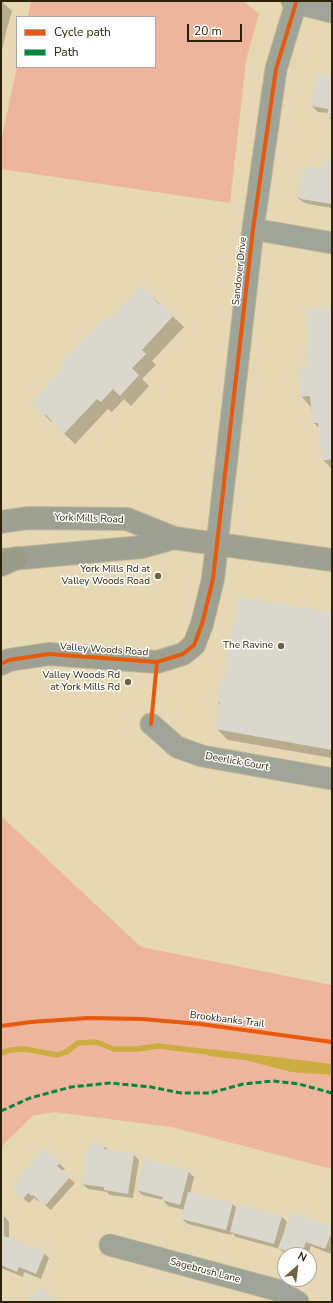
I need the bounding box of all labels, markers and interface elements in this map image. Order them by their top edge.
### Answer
legend [16,16,156,68]
scale bar [189,16,244,42]
text: 20 m [194,23,222,39]
text: Cycle path [54,24,111,40]
text: Path [54,44,79,60]
street label: Sandover Drive [230,236,250,306]
street label: York Mills Road [54,512,124,526]
place label: York Mills Rd at Valley Woods Road [62,564,150,588]
marker: York Mills Rd at Valley Woods Road [153,571,163,581]
place label: The Ravine [223,640,273,652]
street label: Valley Woods Road [59,641,149,659]
marker: The Ravine [276,641,286,651]
place label: Valley Woods Rd at York Mills Rd [42,670,120,694]
marker: Valley Woods Rd at York Mills Rd [123,677,133,687]
street label: Deerlick Court [204,751,270,773]
street label: Brookbanks Trail [189,1009,265,1031]
north arrow [277,1247,317,1287]
text: N [295,1248,310,1265]
street label: Sagebrush Lane [168,1256,242,1286]

